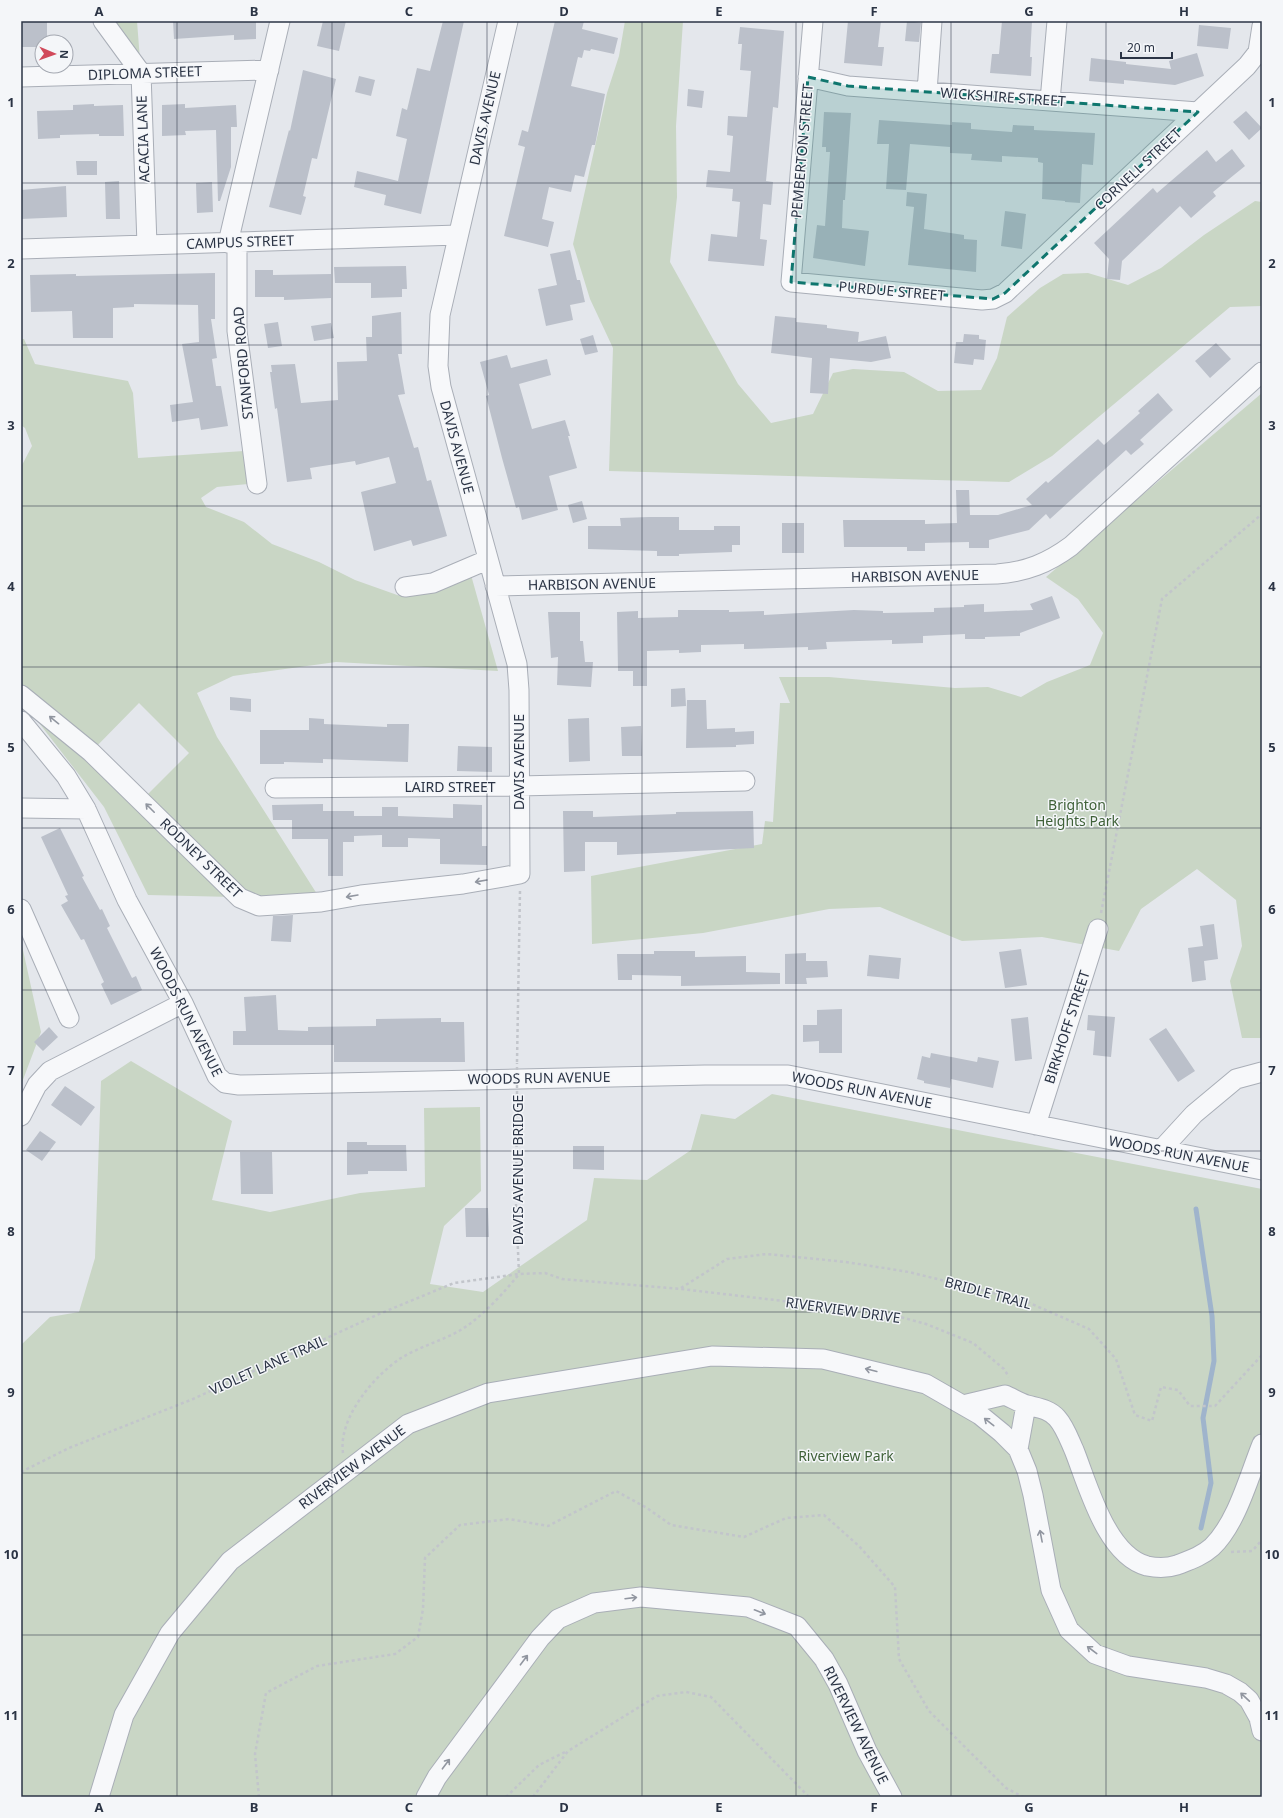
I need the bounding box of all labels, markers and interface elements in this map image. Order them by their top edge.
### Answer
text: A [95,2,104,20]
text: B [250,2,258,20]
text: C [405,2,413,20]
text: D [559,2,569,20]
text: E [715,2,723,20]
text: F [870,2,878,20]
text: G [1024,2,1034,20]
text: H [1179,2,1189,20]
north arrow [34,34,74,74]
scale bar [1121,34,1172,60]
text: 20 m [1127,39,1155,56]
text: N [57,50,72,59]
street label: DIPLOMA STREET [88,61,203,84]
street label: DAVIS AVENUE [464,69,505,167]
street label: PEMBERTON STREET [786,83,817,219]
street label: WICKSHIRE STREET [940,83,1067,110]
text: 1 [7,93,15,111]
text: 1 [1268,93,1276,111]
street label: ACACIA LANE [131,95,154,183]
street label: CORNELL STREET [1090,123,1185,214]
street label: CAMPUS STREET [186,230,295,253]
text: 2 [7,254,15,272]
text: 2 [1268,254,1276,272]
street label: PURDUE STREET [838,276,946,305]
street label: STANFORD ROAD [228,306,257,420]
street label: DAVIS AVENUE [436,398,479,496]
text: 3 [7,416,15,434]
text: 3 [1268,416,1276,434]
street label: HARBISON AVENUE [851,565,979,586]
street label: HARBISON AVENUE [528,573,656,594]
text: 4 [7,577,15,595]
text: 4 [1268,577,1276,595]
street label: DAVIS AVENUE [509,714,528,810]
one-way arrow [49,716,60,725]
text: 5 [7,738,15,756]
text: 5 [1268,738,1276,756]
street label: LAIRD STREET [404,777,496,796]
park label: Brighton Heights Park [1035,795,1120,830]
one-way arrow [145,803,155,813]
street label: RODNEY STREET [156,814,247,902]
one-way arrow [475,877,488,885]
one-way arrow [346,892,359,900]
text: 6 [7,900,15,918]
text: 6 [1268,900,1276,918]
street label: WOODS RUN AVENUE [146,944,227,1080]
street label: BIRKHOFF STREET [1039,967,1094,1086]
text: 7 [7,1061,15,1079]
text: 7 [1268,1061,1276,1079]
street label: WOODS RUN AVENUE [467,1067,611,1088]
street label: WOODS RUN AVENUE [790,1067,934,1112]
street label: DAVIS AVENUE BRIDGE [508,1095,527,1245]
street label: WOODS RUN AVENUE [1107,1131,1251,1176]
text: 8 [7,1222,15,1240]
text: 8 [1268,1222,1276,1240]
street label: BRIDLE TRAIL [943,1272,1034,1313]
street label: RIVERVIEW DRIVE [784,1292,902,1327]
street label: VIOLET LANE TRAIL [206,1330,329,1399]
one-way arrow [865,1366,878,1374]
text: 9 [7,1383,15,1401]
text: 9 [1268,1383,1276,1401]
one-way arrow [983,1418,994,1426]
street label: RIVERVIEW AVENUE [294,1420,409,1513]
park label: Riverview Park [798,1446,894,1465]
one-way arrow [1036,1530,1044,1543]
text: 10 [4,1545,18,1563]
text: 10 [1265,1545,1279,1563]
one-way arrow [624,1595,637,1602]
one-way arrow [753,1608,765,1616]
one-way arrow [1087,1646,1098,1655]
one-way arrow [520,1654,528,1665]
street label: RIVERVIEW AVENUE [820,1663,893,1787]
one-way arrow [1240,1692,1250,1701]
text: 11 [4,1706,18,1724]
text: 11 [1265,1706,1279,1724]
one-way arrow [442,1759,451,1770]
text: A [95,1798,104,1816]
text: B [250,1798,258,1816]
text: C [405,1798,413,1816]
text: D [559,1798,569,1816]
text: E [715,1798,723,1816]
text: F [870,1798,878,1816]
text: G [1024,1798,1034,1816]
text: H [1179,1798,1189,1816]

